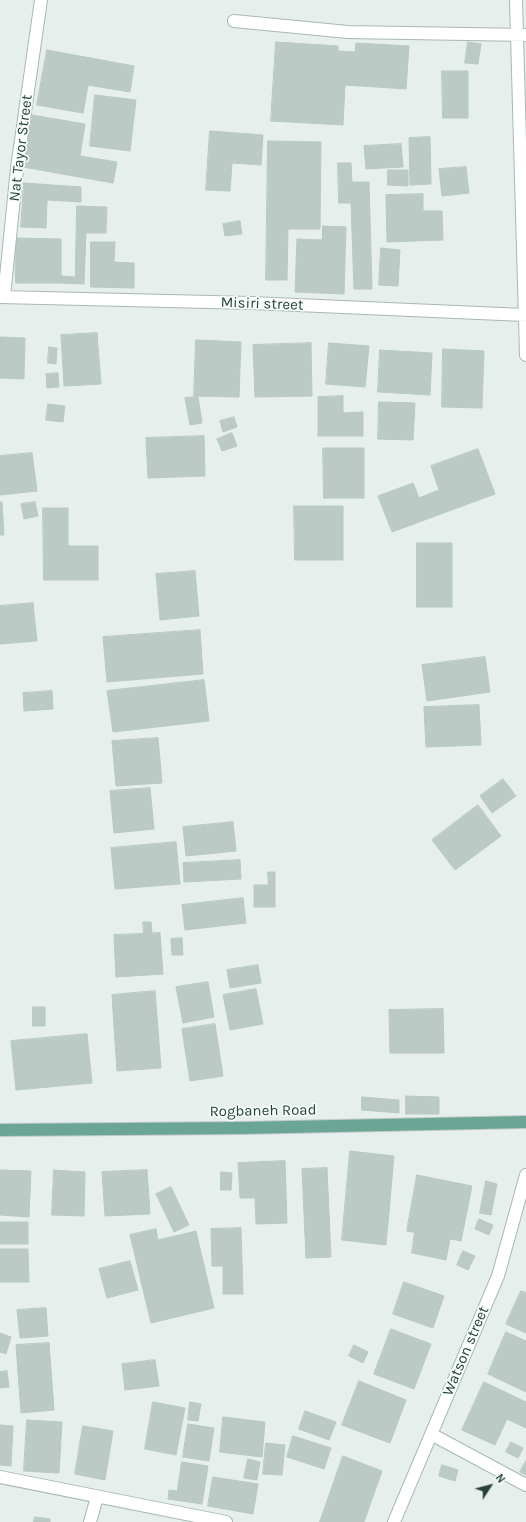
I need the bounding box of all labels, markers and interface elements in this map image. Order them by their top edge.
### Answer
street label: Nat Tayor Street [6,94,36,202]
street label: Misiri street [220,294,304,314]
street label: Rogbaneh Road [209,1101,317,1121]
street label: Watson street [439,1304,493,1398]
north arrow [470,1466,510,1506]
text: N [493,1472,508,1486]

